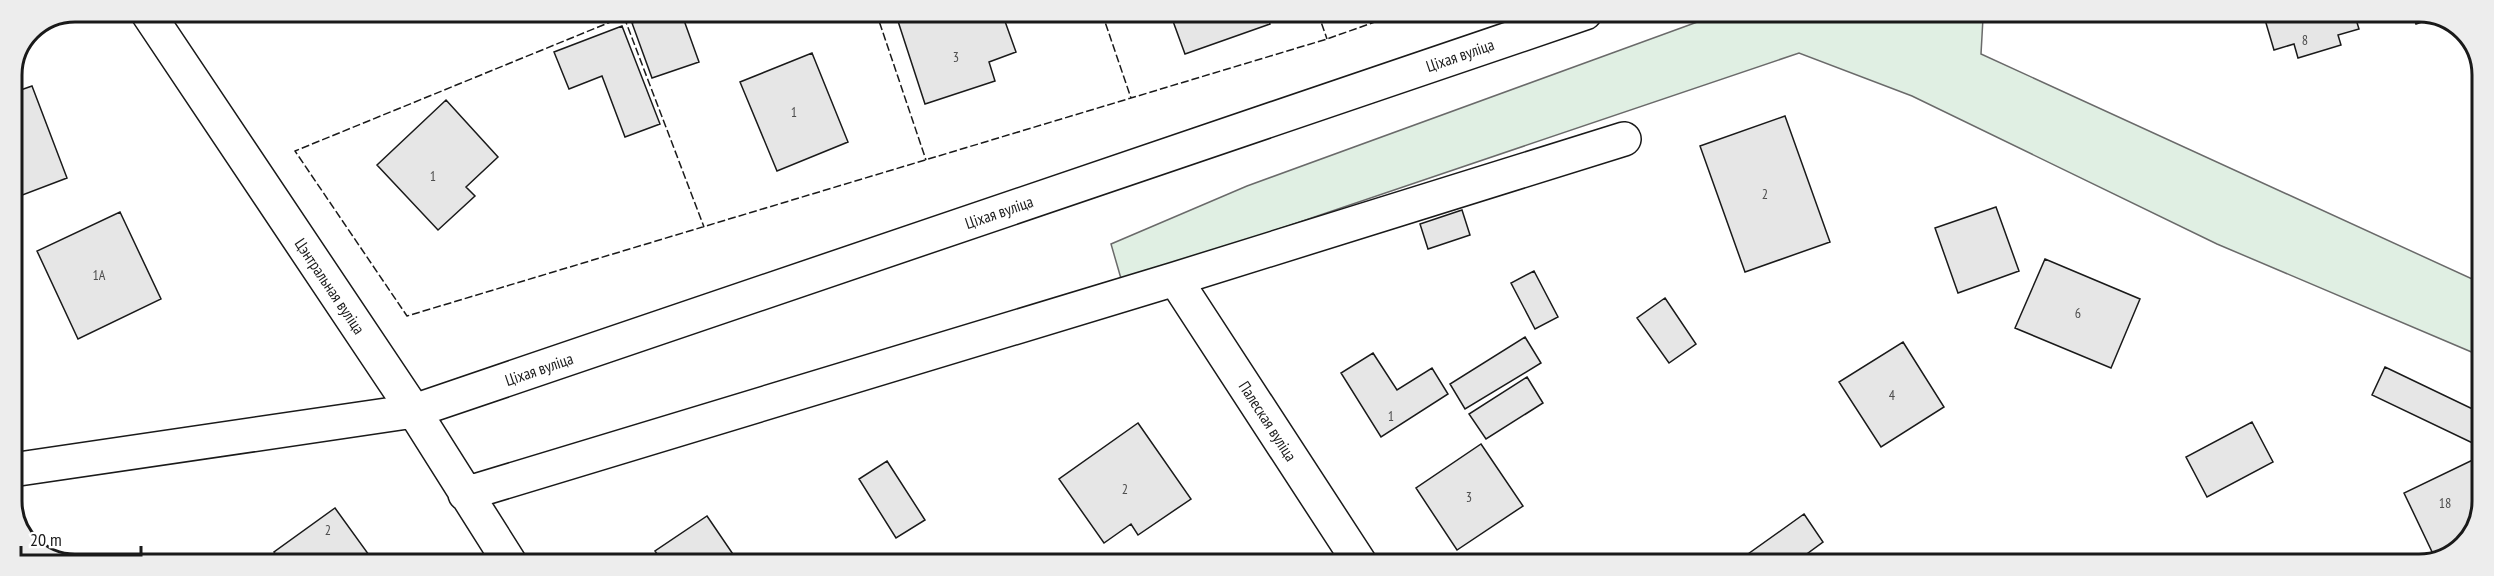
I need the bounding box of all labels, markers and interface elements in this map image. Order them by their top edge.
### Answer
house number: 8 [2302,31,2308,49]
street label: Ціхая вуліца [1423,34,1497,76]
house number: 3 [953,48,959,66]
house number: 1 [791,103,797,121]
house number: 1 [430,167,436,185]
house number: 2 [1762,185,1768,203]
street label: Ціхая вуліца [962,191,1036,233]
street label: Цэнтральная вуліца [291,234,369,338]
house number: 1А [93,266,106,284]
house number: 6 [2075,304,2081,322]
street label: Ціхая вуліца [502,348,576,390]
street label: Палеская вуліца [1235,377,1301,465]
house number: 4 [1889,386,1896,404]
house number: 1 [1388,407,1394,425]
house number: 2 [1122,480,1128,498]
house number: 3 [1466,488,1472,506]
house number: 18 [2439,494,2451,512]
scale bar [21,519,141,557]
house number: 2 [325,521,331,539]
text: 20 m [30,528,62,551]

